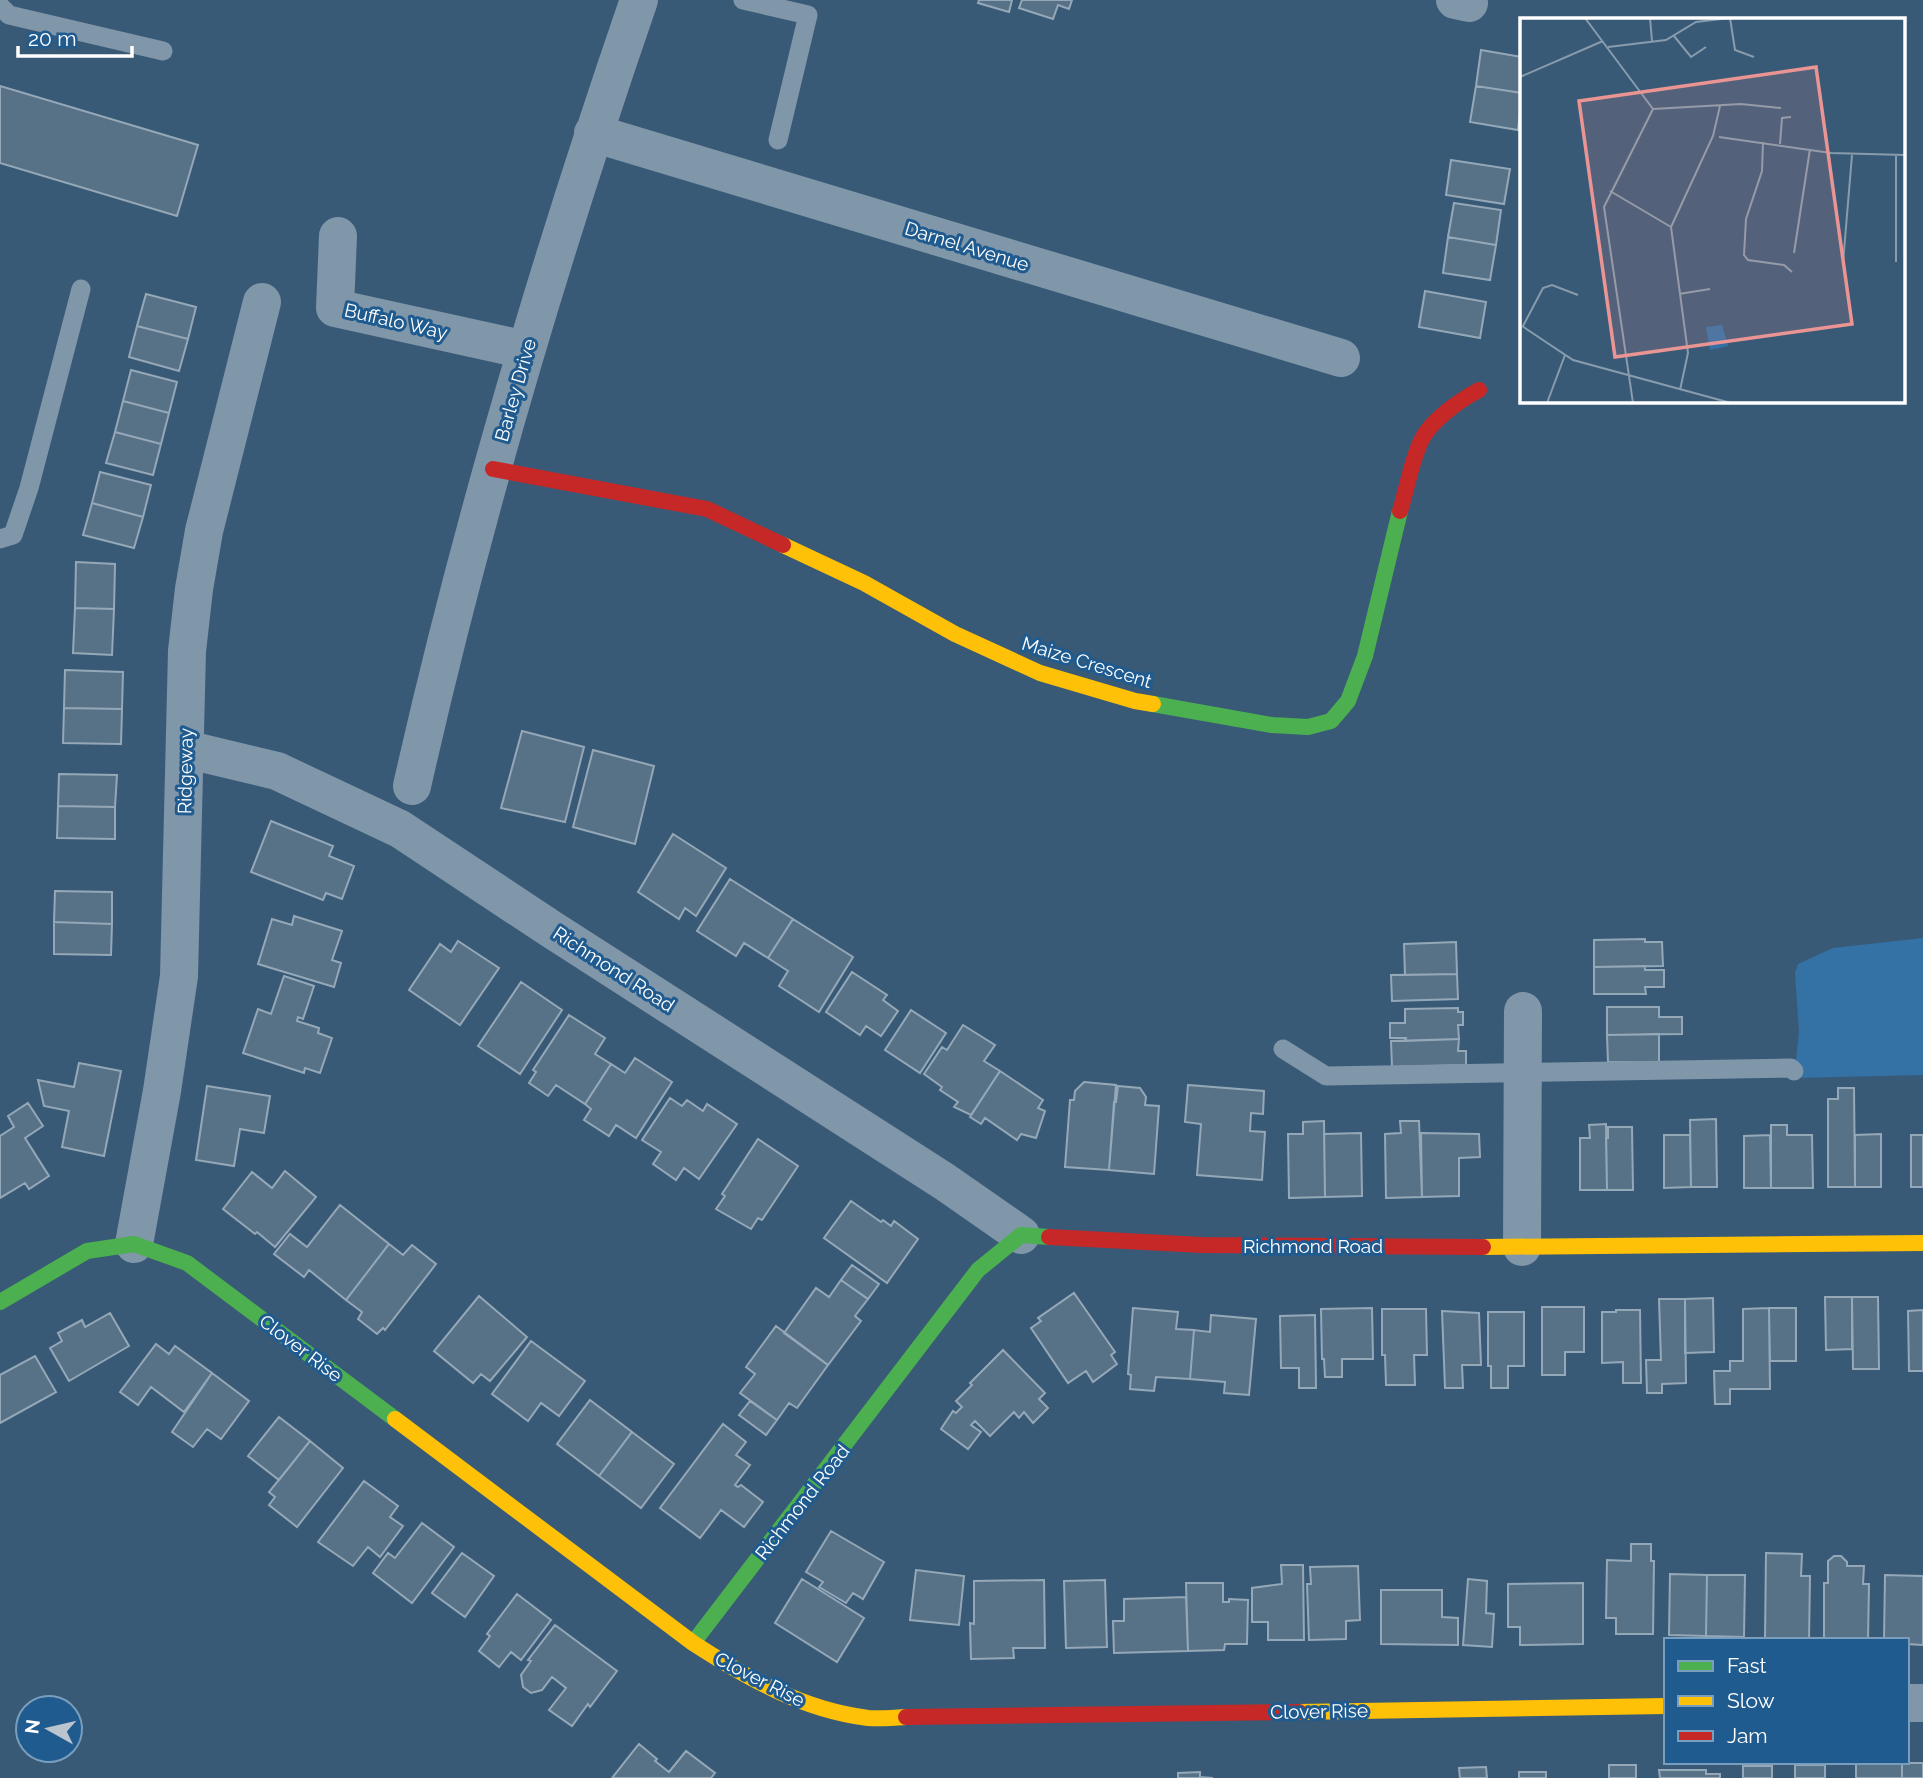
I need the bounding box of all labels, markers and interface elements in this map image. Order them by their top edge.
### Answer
scale bar [18,14,131,58]
inset map [1520,18,1906,402]
text: 20 m [28,26,76,51]
street label: Darnel Avenue [902,217,1032,275]
street label: Buffalo Way [342,298,450,344]
street label: Barley Drive [490,336,540,444]
street label: Maize Crescent [1019,632,1155,692]
street label: Ridgeway [173,728,197,814]
street label: Richmond Road [549,922,679,1016]
street label: Richmond Road [1243,1235,1383,1257]
street label: Clover Rise [255,1310,347,1386]
street label: Richmond Road [750,1440,854,1564]
legend [1664,1638,1909,1764]
street label: Clover Rise [711,1647,809,1711]
text: Fast [1727,1653,1767,1678]
text: Slow [1727,1688,1775,1713]
north arrow [14,1694,84,1764]
street label: Clover Rise [1270,1699,1368,1723]
text: N [20,1718,44,1735]
text: Jam [1727,1723,1768,1748]

